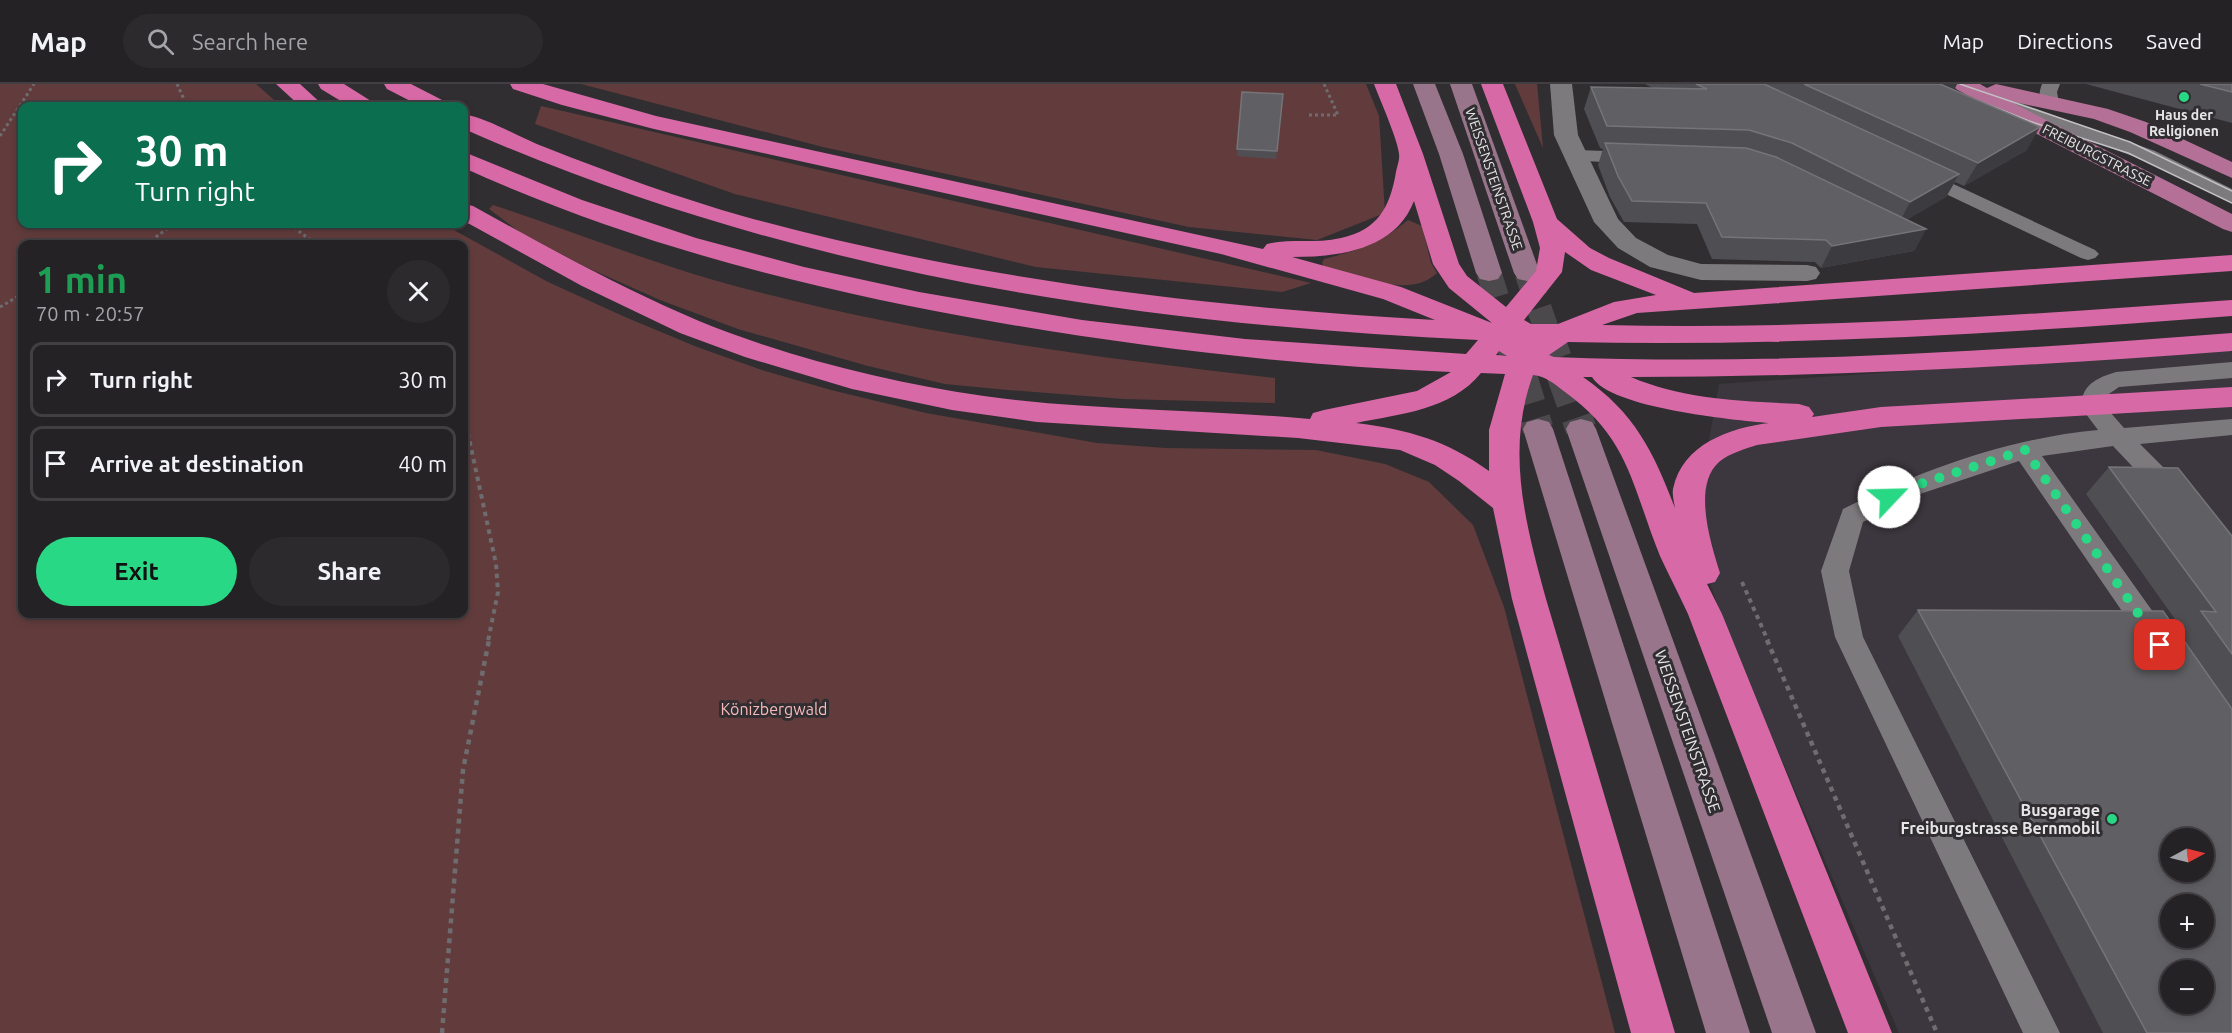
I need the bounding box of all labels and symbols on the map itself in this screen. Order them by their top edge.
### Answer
marker: Haus der Religionen [2177,90,2191,104]
street label: WEISSENSTEINSTRASSE [1462,106,1526,252]
place label: Haus der Religionen [2149,107,2219,139]
street label: FREIBURGSTRASSE [2040,121,2154,189]
position arrow [1857,465,1921,529]
pin [2134,619,2185,670]
street label: WEISSENSTEINSTRASSE [1652,647,1724,815]
park label: Könizbergwald [721,700,827,718]
place label: Busgarage Freiburgstrasse Bernmobil [1901,801,2100,837]
marker: Busgarage Freiburgstrasse Bernmobil [2105,812,2119,826]
north arrow [2160,828,2214,882]

